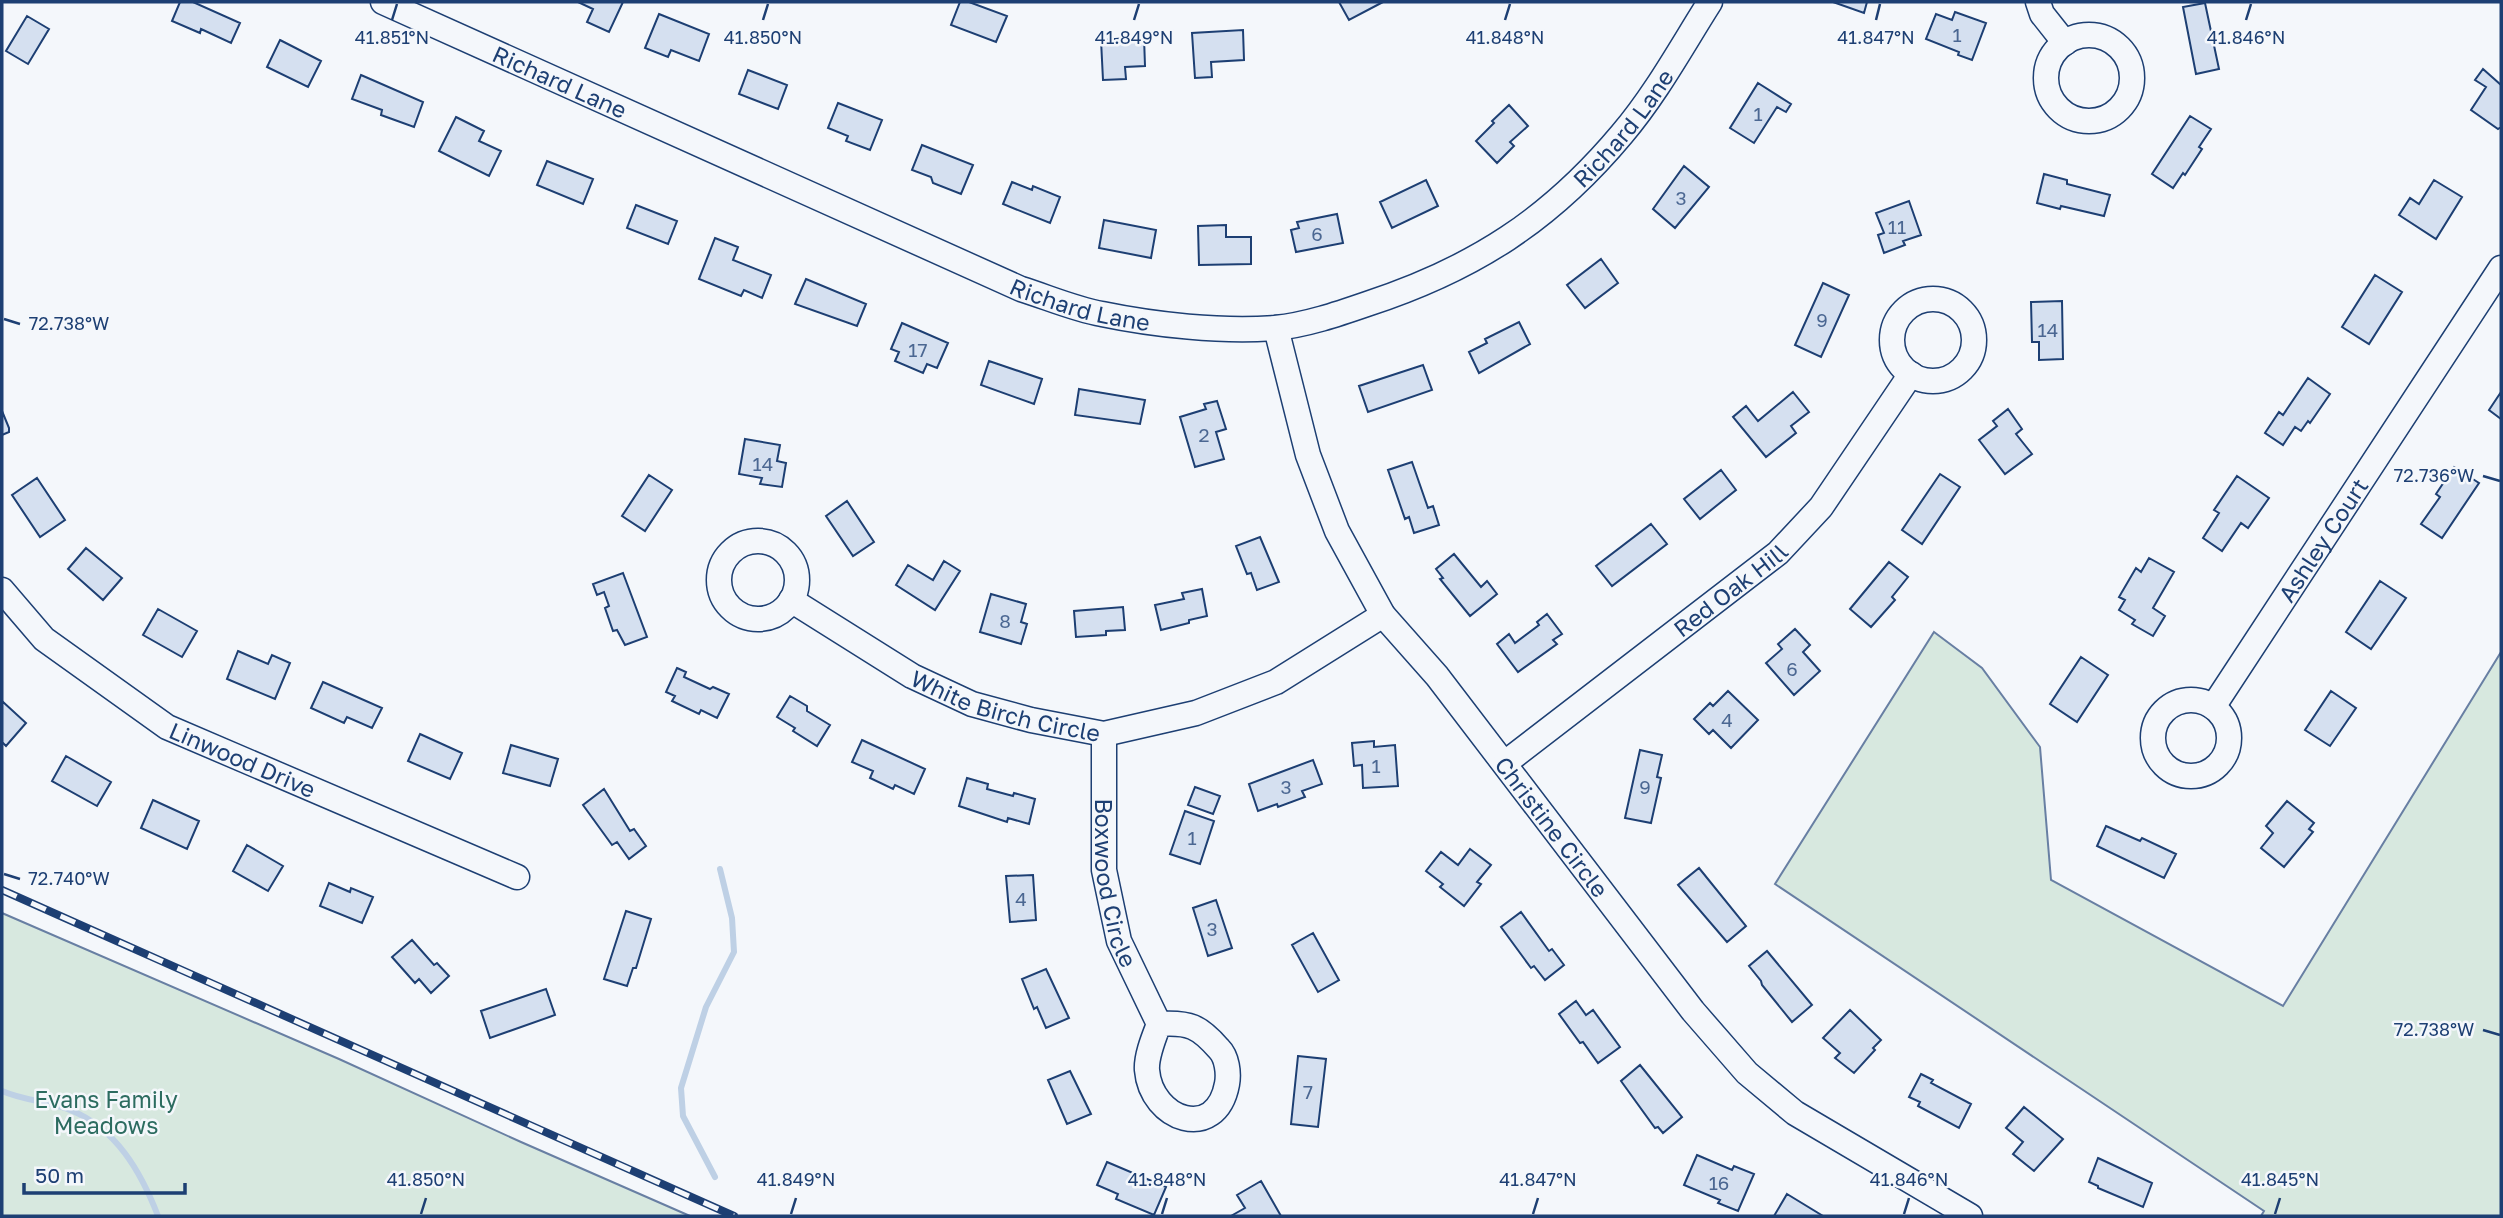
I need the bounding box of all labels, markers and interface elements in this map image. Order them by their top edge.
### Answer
house number: 1 [1952,23,1962,46]
text: 41.851°N [355,26,429,48]
text: 41.850°N [724,26,802,48]
text: 41.849°N [1095,26,1173,48]
text: 41.848°N [1466,26,1544,48]
text: 41.847°N [1837,26,1915,48]
text: 41.846°N [2207,26,2285,48]
street label: Richard Lane [489,39,631,124]
street label: Richard Lane [1567,64,1679,193]
house number: 1 [1753,102,1763,125]
house number: 3 [1675,186,1687,209]
house number: 11 [1888,215,1906,238]
house number: 6 [1311,222,1323,245]
street label: Richard Lane [1006,272,1152,336]
house number: 9 [1816,308,1828,331]
text: 72.738°W [29,312,109,334]
house number: 14 [2038,318,2058,341]
house number: 17 [908,338,928,361]
house number: 2 [1198,423,1210,446]
house number: 14 [753,452,773,475]
text: 72.736°W [2394,464,2474,486]
street label: Ashley Court [2272,473,2373,607]
street label: Red Oak Hill [1668,538,1793,642]
house number: 8 [999,609,1011,632]
house number: 6 [1786,657,1798,680]
street label: White Birch Circle [907,664,1103,747]
house number: 4 [1721,708,1733,731]
street label: Linwood Drive [165,716,320,803]
street label: Christine Circle [1489,751,1615,902]
house number: 1 [1371,754,1381,777]
house number: 3 [1280,775,1292,798]
house number: 9 [1639,775,1651,798]
street label: Boxwood Circle [1090,798,1143,971]
house number: 1 [1187,826,1197,849]
text: 72.740°W [28,867,110,889]
house number: 4 [1015,887,1027,910]
house number: 3 [1206,917,1218,940]
text: 72.738°W [2394,1018,2474,1040]
house number: 7 [1303,1080,1313,1103]
park label: Evans Family Meadows [34,1085,178,1139]
scale bar [24,1152,186,1196]
text: 50 m [35,1162,84,1188]
text: 41.850°N [387,1168,465,1190]
text: 41.849°N [757,1168,835,1190]
text: 41.848°N [1128,1168,1206,1190]
text: 41.847°N [1499,1168,1577,1190]
text: 41.846°N [1870,1168,1948,1190]
text: 41.845°N [2241,1168,2319,1190]
house number: 16 [1709,1171,1729,1194]

